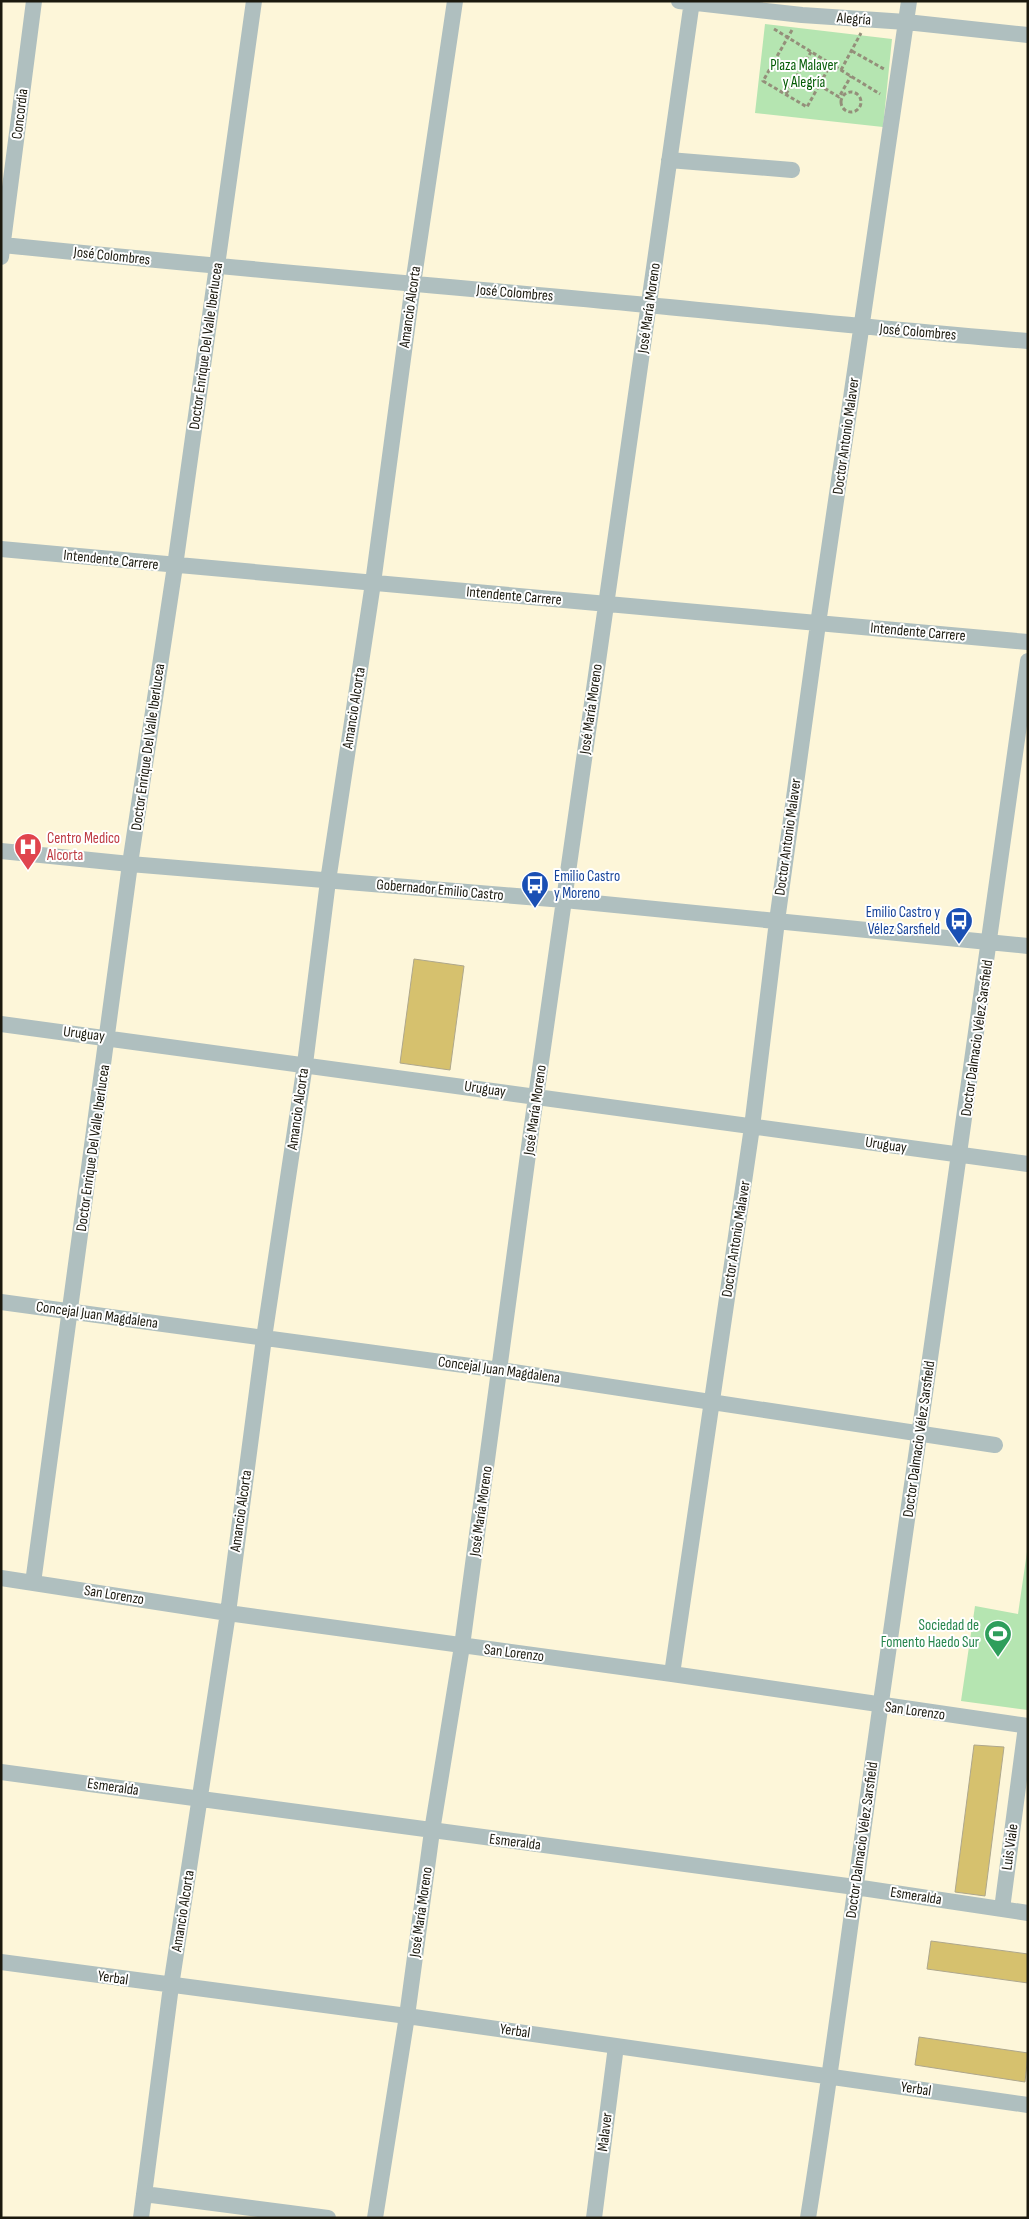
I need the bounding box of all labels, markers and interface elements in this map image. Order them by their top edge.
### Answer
street label: Alegría [835,8,872,30]
park label: Plaza Malaver y Alegría [770,56,838,92]
street label: Concordia [7,87,33,140]
street label: José Colombres [72,242,151,269]
street label: Doctor Enrique Del Valle Iberlucea [185,261,227,431]
street label: José María Moreno [633,262,665,355]
street label: Amancio Alcorta [395,265,425,350]
street label: José Colombres [475,280,554,306]
street label: José Colombres [878,319,957,345]
street label: Doctor Antonio Malaver [828,376,864,496]
street label: Intendente Carrere [63,546,159,574]
street label: Intendente Carrere [466,582,562,610]
street label: Intendente Carrere [870,618,966,646]
street label: Doctor Enrique Del Valle Iberlucea [127,662,169,832]
street label: José María Moreno [575,663,607,756]
street label: Amancio Alcorta [338,666,370,751]
street label: Doctor Antonio Malaver [770,777,806,897]
place label: Centro Medico Alcorta [46,829,120,865]
hospital icon: Centro Medico Alcorta [13,832,43,871]
place label: Emilio Castro y Moreno [554,867,620,903]
bus stop icon: Emilio Castro y Moreno [520,870,550,909]
street label: Gobernador Emilio Castro [376,875,504,905]
place label: Emilio Castro y Vélez Sarsfield [866,903,940,939]
bus stop icon: Emilio Castro y Vélez Sarsfield [944,906,974,945]
street label: Doctor Dalmacio Vélez Sarsfield [957,959,997,1117]
street label: Uruguay [62,1022,106,1046]
street label: Doctor Enrique Del Valle Iberlucea [72,1063,114,1233]
street label: José María Moreno [519,1064,551,1157]
street label: Amancio Alcorta [283,1067,313,1152]
street label: Uruguay [463,1077,507,1101]
street label: Uruguay [864,1133,908,1157]
street label: Doctor Antonio Malaver [717,1179,755,1299]
street label: Concejal Juan Magdalena [35,1297,159,1333]
street label: Concejal Juan Magdalena [437,1352,561,1388]
street label: Doctor Dalmacio Vélez Sarsfield [899,1360,939,1518]
street label: José María Moreno [465,1465,497,1558]
street label: Amancio Alcorta [226,1469,256,1554]
street label: San Lorenzo [83,1581,145,1609]
place label: Sociedad de Fomento Haedo Sur [881,1616,980,1652]
sports icon: Sociedad de Fomento Haedo Sur [983,1619,1013,1658]
street label: San Lorenzo [483,1640,545,1666]
street label: San Lorenzo [884,1697,946,1725]
street label: Doctor Dalmacio Vélez Sarsfield [842,1761,882,1919]
street label: Esmeralda [86,1774,140,1800]
street label: Luis Viale [997,1823,1023,1871]
street label: Esmeralda [488,1829,542,1855]
street label: José María Moreno [405,1866,437,1959]
street label: Amancio Alcorta [167,1869,199,1954]
street label: Esmeralda [889,1883,943,1909]
street label: Yerbal [97,1966,129,1990]
street label: Yerbal [499,2019,531,2043]
street label: Yerbal [900,2077,932,2101]
street label: Malaver [593,2111,617,2153]

